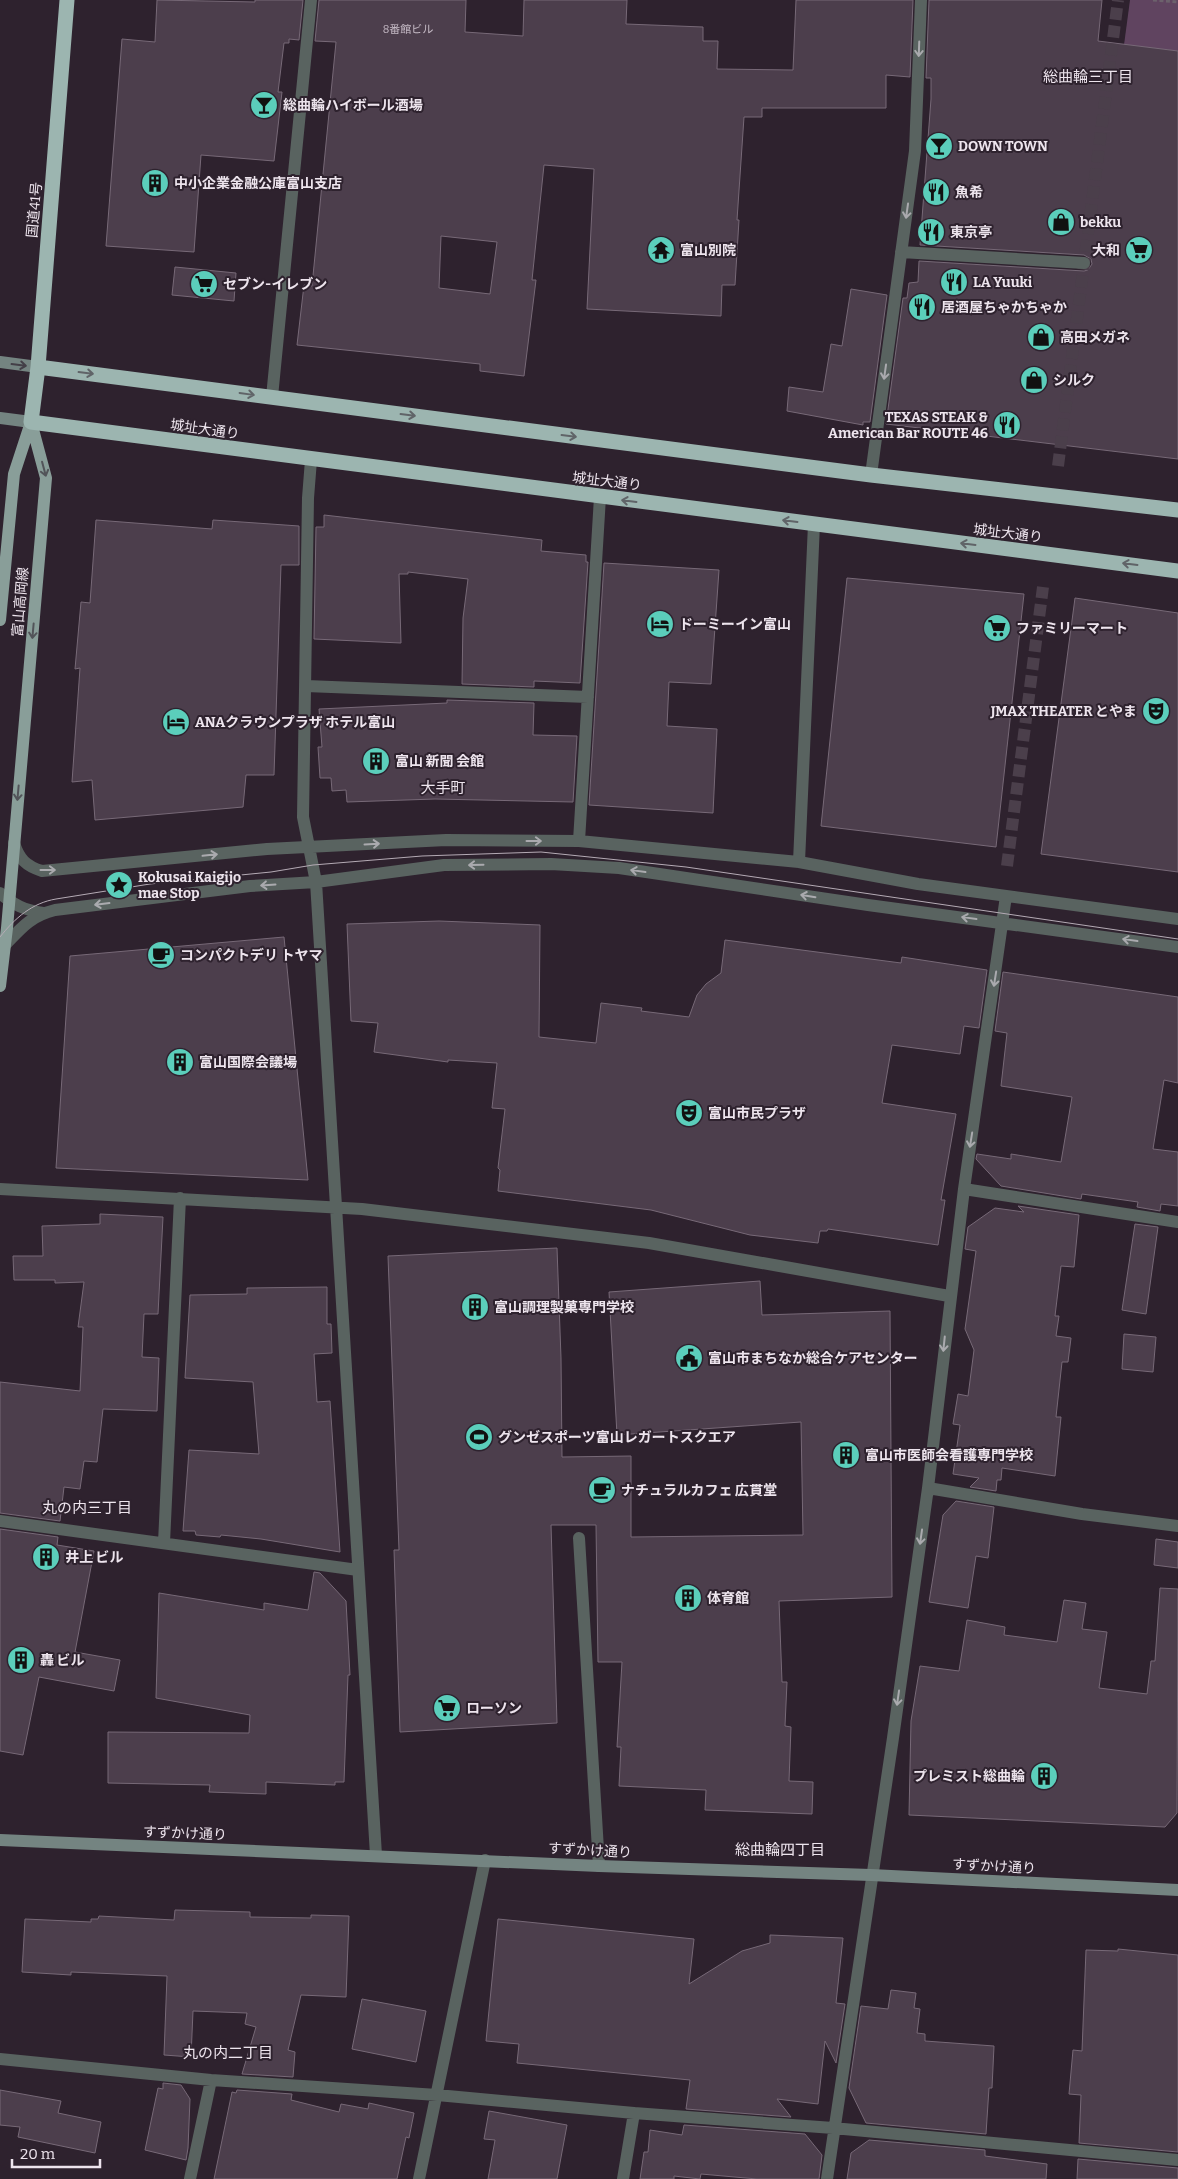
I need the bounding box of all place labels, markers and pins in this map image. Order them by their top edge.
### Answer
bar icon: 総曲輪ハイボール酒場 [249,90,279,120]
place label: 総曲輪ハイボール酒場 [283,97,423,114]
bar icon: DOWN TOWN [924,131,954,161]
place label: DOWN TOWN [958,138,1048,155]
building icon: 中小企業金融公庫富山支店 [140,168,170,198]
place label: 中小企業金融公庫富山支店 [174,175,342,192]
restaurant icon: 魚希 [921,177,951,207]
place label: 魚希 [955,184,983,201]
shop icon: bekku [1046,207,1076,237]
place label: bekku [1080,214,1121,231]
restaurant icon: 東京亭 [916,217,946,247]
place label: 東京亭 [950,224,992,241]
temple icon: 富山別院 [646,235,676,265]
supermarket icon: 大和 [1124,235,1154,265]
place label: 富山別院 [680,242,736,259]
place label: 大和 [1092,242,1120,259]
restaurant icon: LA Yuuki [939,267,969,297]
supermarket icon: セブン-イレブン [189,269,219,299]
place label: LA Yuuki [973,274,1033,291]
place label: セブン-イレブン [223,276,327,293]
restaurant icon: 居酒屋ちゃかちゃか [907,292,937,322]
place label: 居酒屋ちゃかちゃか [941,299,1067,316]
shop icon: 高田メガネ [1026,322,1056,352]
place label: 高田メガネ [1060,329,1130,346]
shop icon: シルク [1019,365,1049,395]
place label: シルク [1053,372,1095,389]
place label: TEXAS STEAK & American Bar ROUTE 46 [828,409,989,442]
restaurant icon: TEXAS STEAK & American Bar ROUTE 46 [992,410,1022,440]
hotel icon: ドーミーイン富山 [645,609,675,639]
supermarket icon: ファミリーマート [982,613,1012,643]
place label: ドーミーイン富山 [679,616,791,633]
place label: ファミリーマート [1016,620,1128,637]
theatre icon: JMAX THEATER とやま [1141,696,1171,726]
place label: JMAX THEATER とやま [990,703,1137,720]
hotel icon: ANAクラウンプラザ ホテル富山 [161,707,191,737]
place label: ANAクラウンプラザ ホテル富山 [195,714,395,731]
building icon: 富山 新聞 会館 [361,746,391,776]
place label: 富山 新聞 会館 [395,753,484,770]
place label: Kokusai Kaigijo mae Stop [138,869,241,902]
place icon: Kokusai Kaigijo mae Stop [104,870,134,900]
cafe icon: コンパクトデリ トヤマ [146,940,176,970]
place label: コンパクトデリ トヤマ [180,947,323,964]
building icon: 富山国際会議場 [165,1047,195,1077]
place label: 富山国際会議場 [199,1054,297,1071]
theatre icon: 富山市民プラザ [674,1098,704,1128]
place label: 富山市民プラザ [708,1105,806,1122]
building icon: 富山調理製菓専門学校 [460,1292,490,1322]
place label: 富山調理製菓専門学校 [494,1299,634,1316]
public building icon: 富山市まちなか総合ケアセンター [674,1343,704,1373]
place label: 富山市まちなか総合ケアセンター [708,1350,918,1367]
sports icon: グンゼスポーツ富山レガートスクエア [464,1422,494,1452]
place label: グンゼスポーツ富山レガートスクエア [498,1429,736,1446]
building icon: 富山市医師会看護専門学校 [831,1440,861,1470]
place label: 富山市医師会看護専門学校 [865,1447,1033,1464]
cafe icon: ナチュラルカフェ 広貫堂 [587,1475,617,1505]
place label: ナチュラルカフェ 広貫堂 [621,1482,777,1499]
building icon: 井上 ビル [31,1542,61,1572]
place label: 井上 ビル [65,1549,124,1566]
building icon: 体育館 [673,1583,703,1613]
place label: 体育館 [707,1590,749,1607]
building icon: 轟 ビル [6,1645,36,1675]
place label: 轟 ビル [40,1652,85,1669]
supermarket icon: ローソン [432,1693,462,1723]
place label: ローソン [466,1700,522,1717]
building icon: プレミスト総曲輪 [1029,1761,1059,1791]
place label: プレミスト総曲輪 [913,1768,1025,1785]

